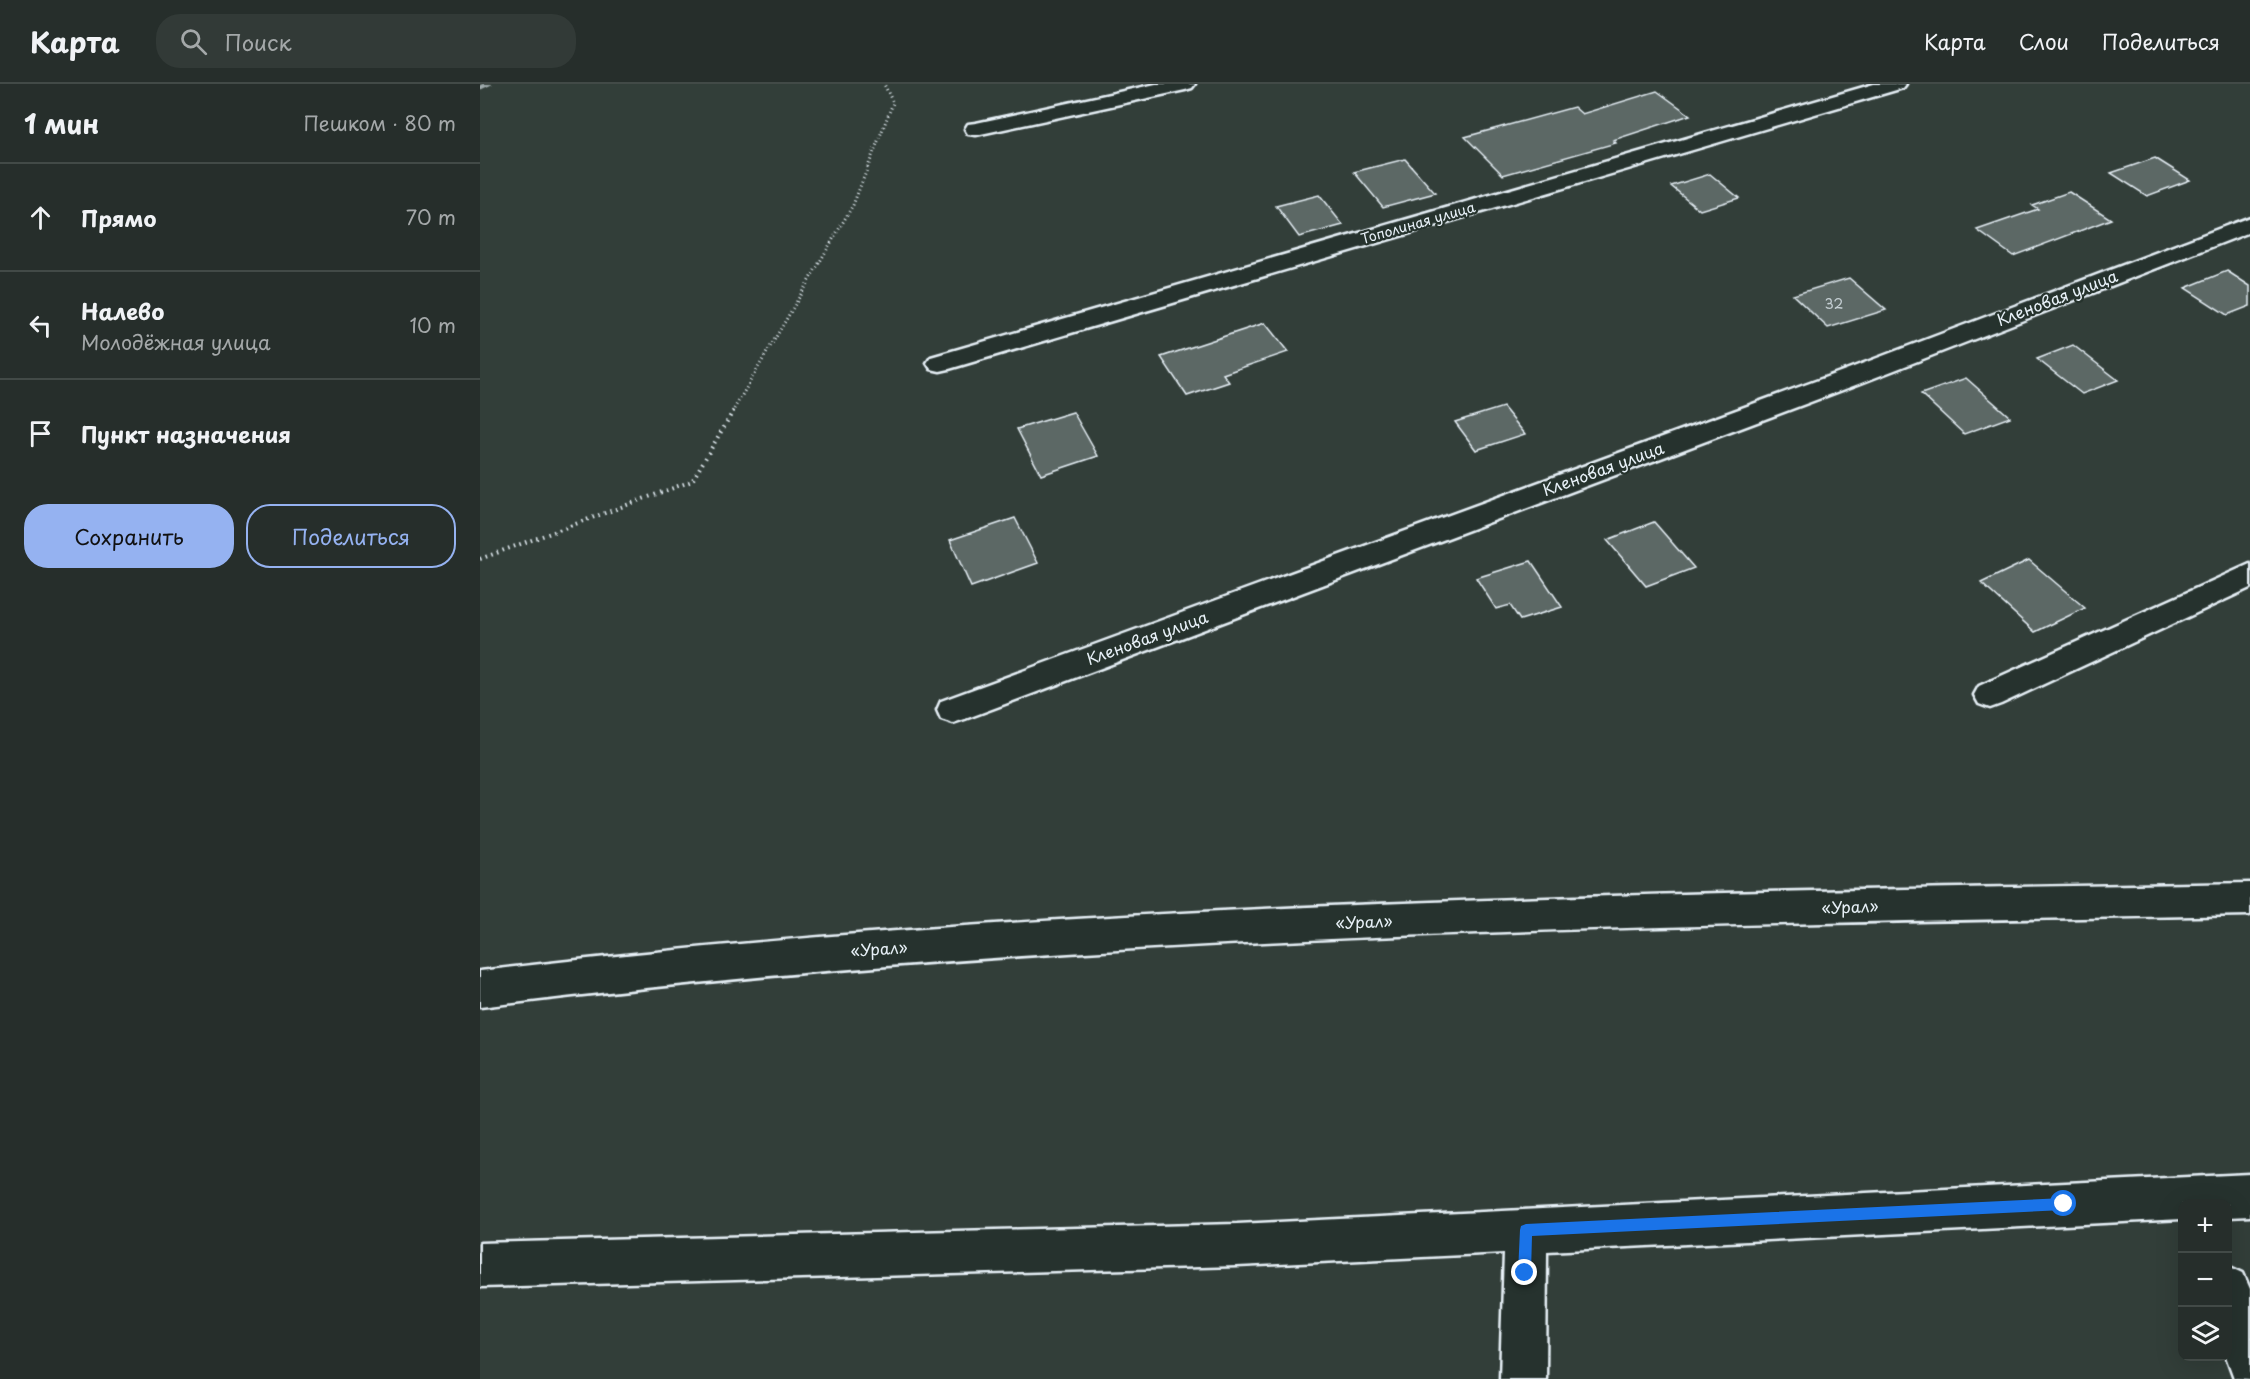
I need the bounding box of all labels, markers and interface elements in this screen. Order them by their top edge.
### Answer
search box [156,14,576,68]
text: Карта [30,20,120,63]
icon: search [177,25,210,58]
text: Поиск [225,25,292,58]
text: Карта [1924,25,1986,57]
text: Слои [2019,25,2069,57]
text: Поделиться [2102,25,2220,57]
text: 1 мин [24,104,99,143]
text: Пешком · 80 m [303,108,456,138]
street label: Тополиная улица [1358,196,1478,249]
icon: ahead [24,201,57,234]
text: Прямо [81,201,156,234]
text: 70 m [406,202,456,232]
street label: Кленовая улица [1993,263,2121,331]
house number: 32 [1825,293,1843,314]
text: Налево [81,294,164,327]
icon: left [24,309,57,342]
text: 10 m [409,310,456,340]
text: Молодёжная улица [81,327,271,357]
icon: arrive [24,417,57,450]
text: Пункт назначения [81,417,291,450]
street label: Кленовая улица [1538,435,1667,501]
button: Сохранить [24,504,234,568]
button: Поделиться [246,504,456,568]
street label: Кленовая улица [1082,604,1211,670]
street label: «Урал» [1821,893,1879,919]
street label: «Урал» [1335,908,1393,934]
street label: «Урал» [850,934,908,962]
route start [2050,1190,2076,1216]
map controls [2178,1199,2232,1361]
button: + [2178,1199,2232,1253]
button: − [2178,1253,2232,1307]
route end [1511,1259,1537,1285]
button: layers [2178,1307,2232,1361]

